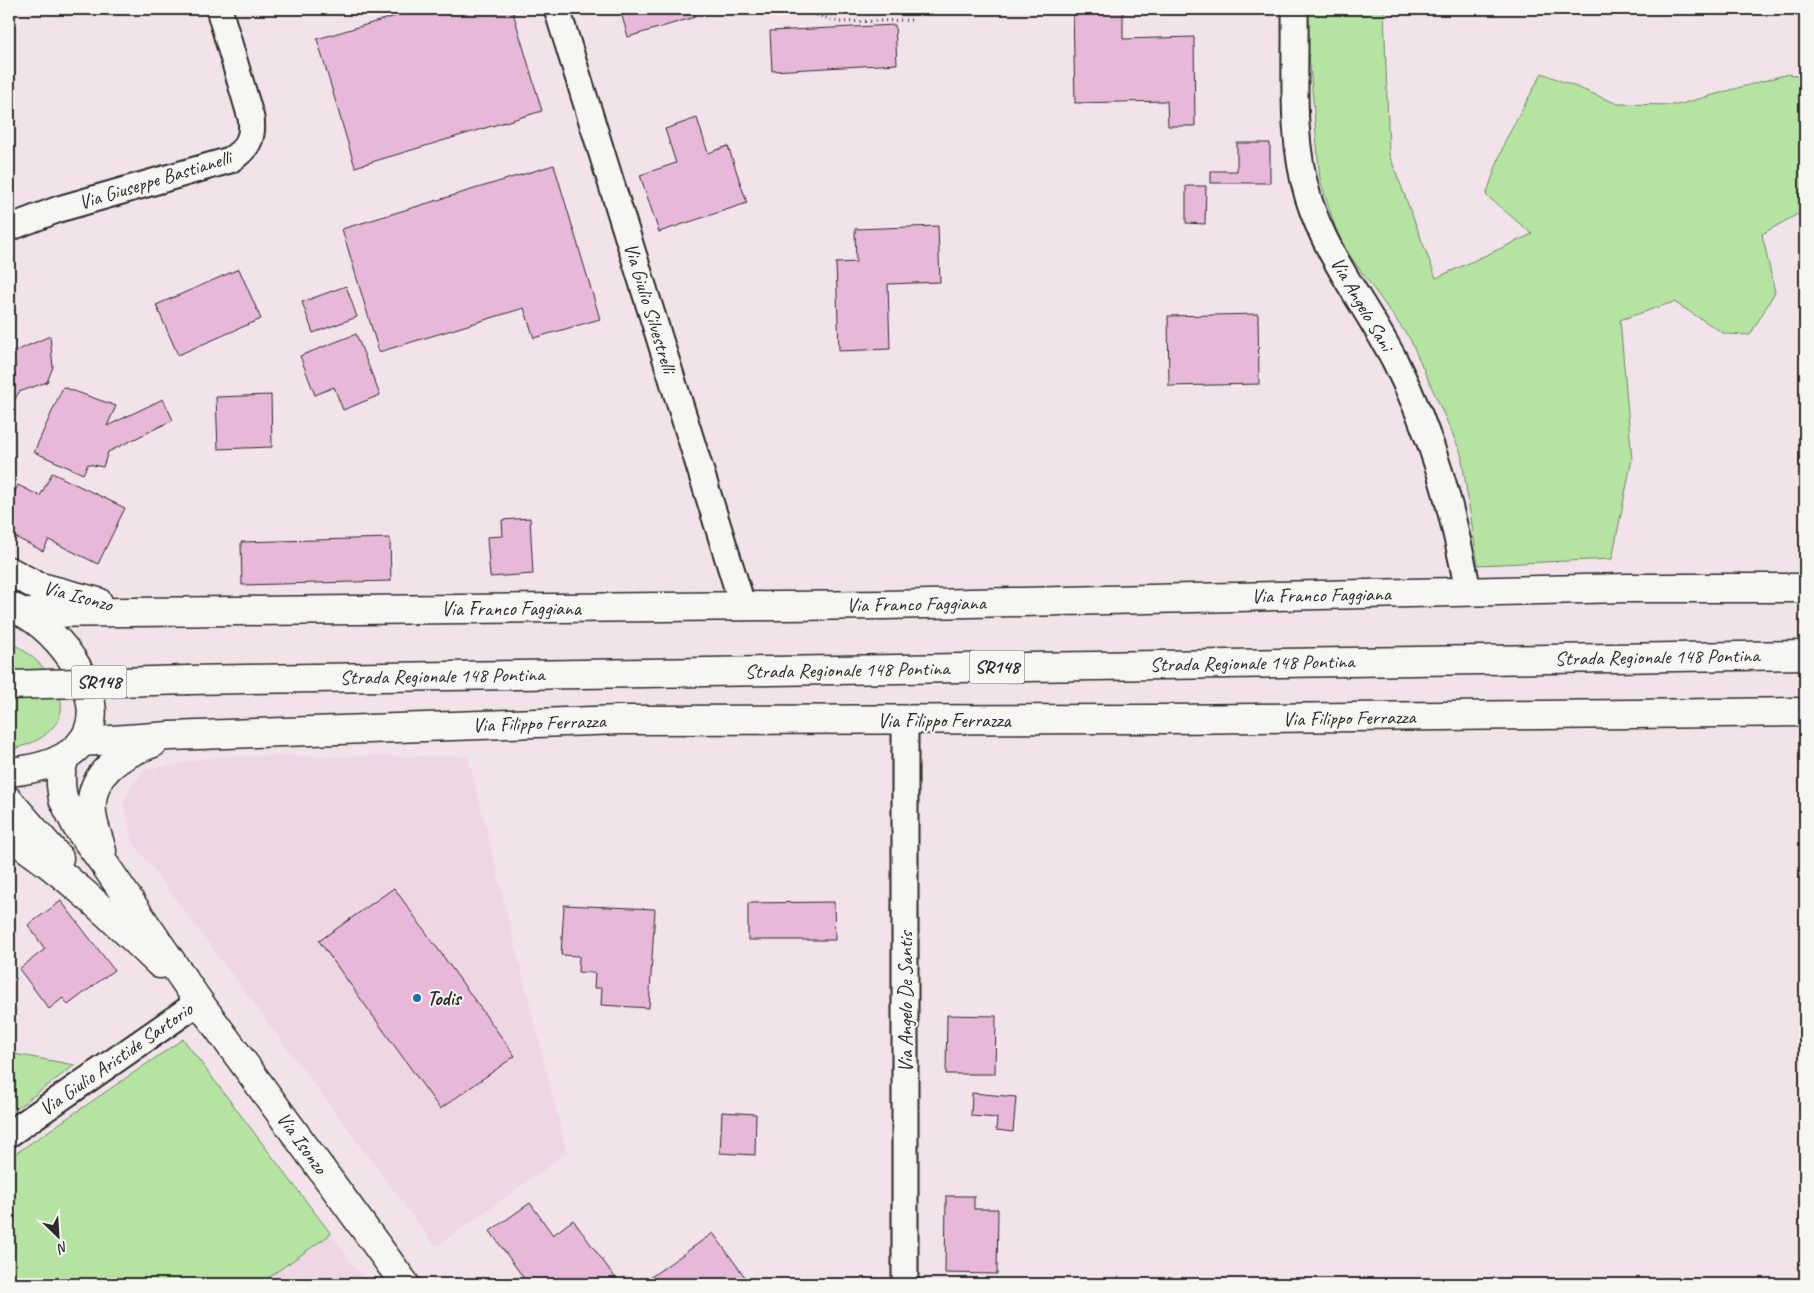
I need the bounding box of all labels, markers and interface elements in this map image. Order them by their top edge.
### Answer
street label: Via Giuseppe Bastianelli [76,144,236,215]
street label: Via Giulio Silvestrelli [618,240,682,378]
street label: Via Angelo Sani [1325,252,1400,357]
street label: Via Isonzo [41,575,116,617]
street label: Via Franco Faggiana [1251,581,1393,609]
street label: Via Franco Faggiana [846,590,988,618]
street label: Via Franco Faggiana [441,596,583,621]
street label: Strada Regionale 148 Pontina [1554,643,1761,671]
street label: Strada Regionale 148 Pontina [1149,649,1356,677]
road number: SR148 [970,650,1024,684]
street label: Strada Regionale 148 Pontina [744,656,951,684]
street label: Strada Regionale 148 Pontina [339,662,546,690]
road number: SR148 [72,666,126,699]
street label: Via Filippo Ferrazza [1282,704,1418,732]
street label: Via Filippo Ferrazza [472,708,608,738]
street label: Via Filippo Ferrazza [878,708,1012,733]
street label: Via Angelo De Santis [893,929,918,1073]
place label: Todis [427,986,463,1011]
marker: Todis [411,992,423,1004]
street label: Via Giulio Aristide Sartorio [35,996,198,1121]
street label: Via Isonzo [271,1107,333,1180]
north arrow [32,1210,82,1260]
text: N [54,1238,71,1258]

